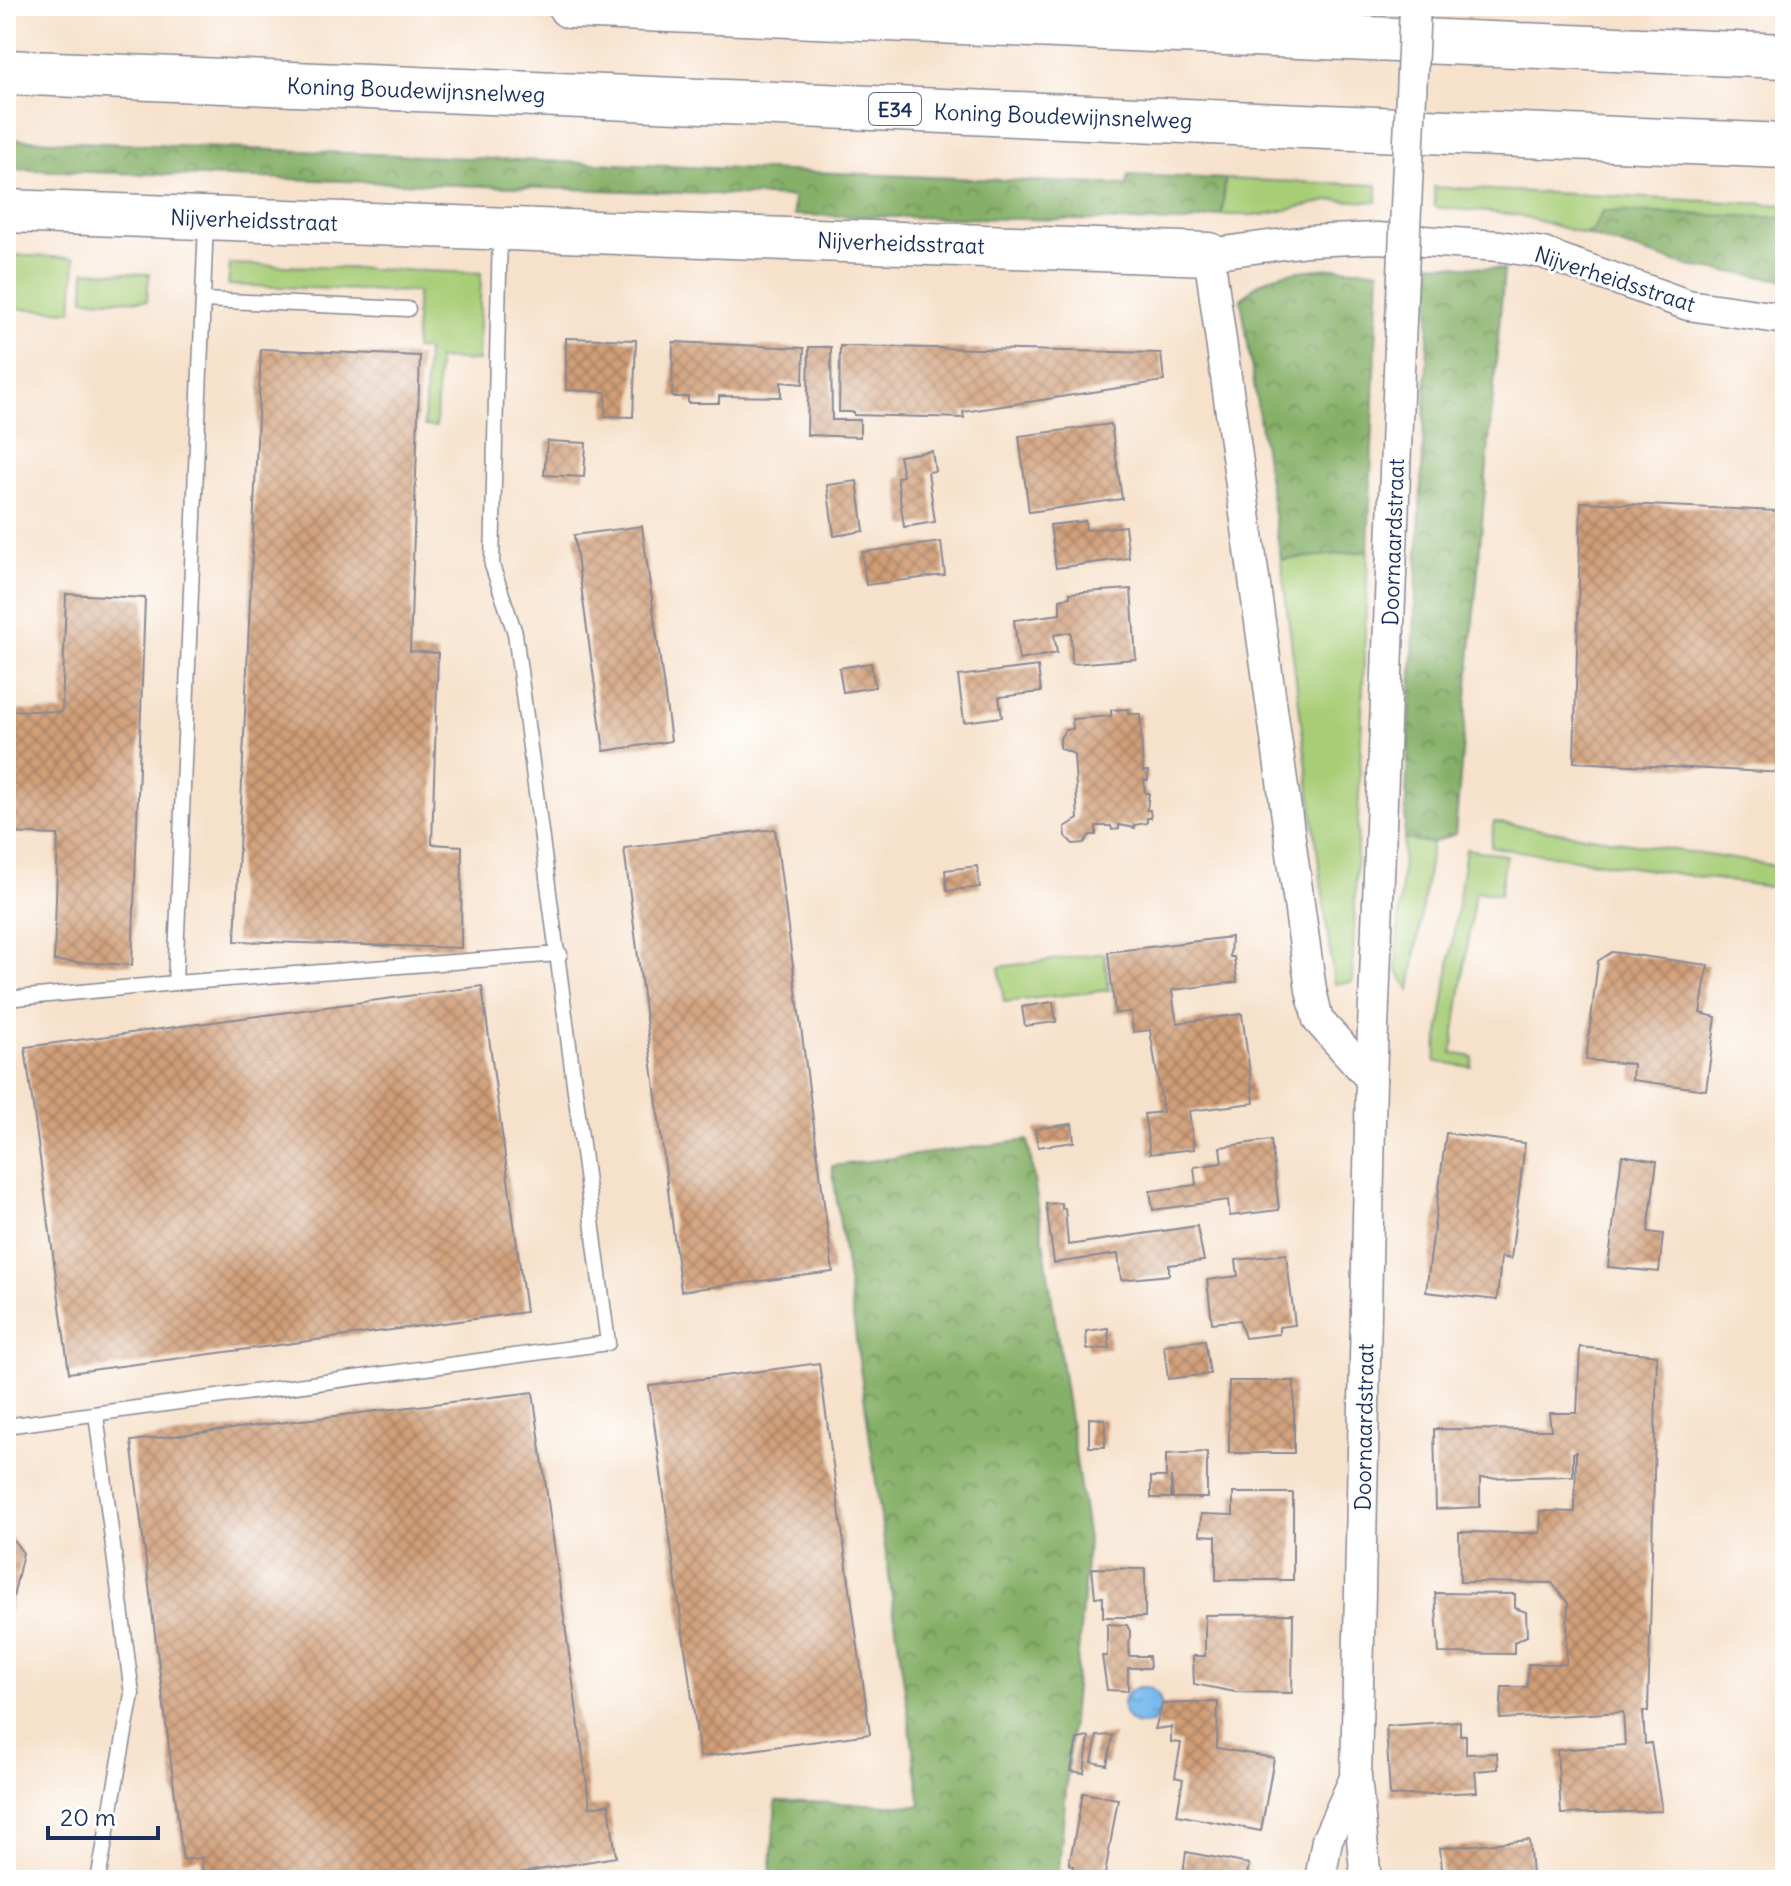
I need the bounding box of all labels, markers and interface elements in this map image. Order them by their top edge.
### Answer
street label: Koning Boudewijnsnelweg [286,71,546,109]
road number: E34 [869,93,921,125]
street label: Koning Boudewijnsnelweg [933,97,1193,135]
street label: Nijverheidsstraat [170,203,338,237]
street label: Nijverheidsstraat [817,226,985,260]
street label: Nijverheidsstraat [1531,240,1699,318]
street label: Doornaardstraat [1376,458,1410,626]
street label: Doornaardstraat [1349,1343,1379,1511]
scale bar [48,1790,158,1840]
text: 20 m [60,1802,116,1832]

